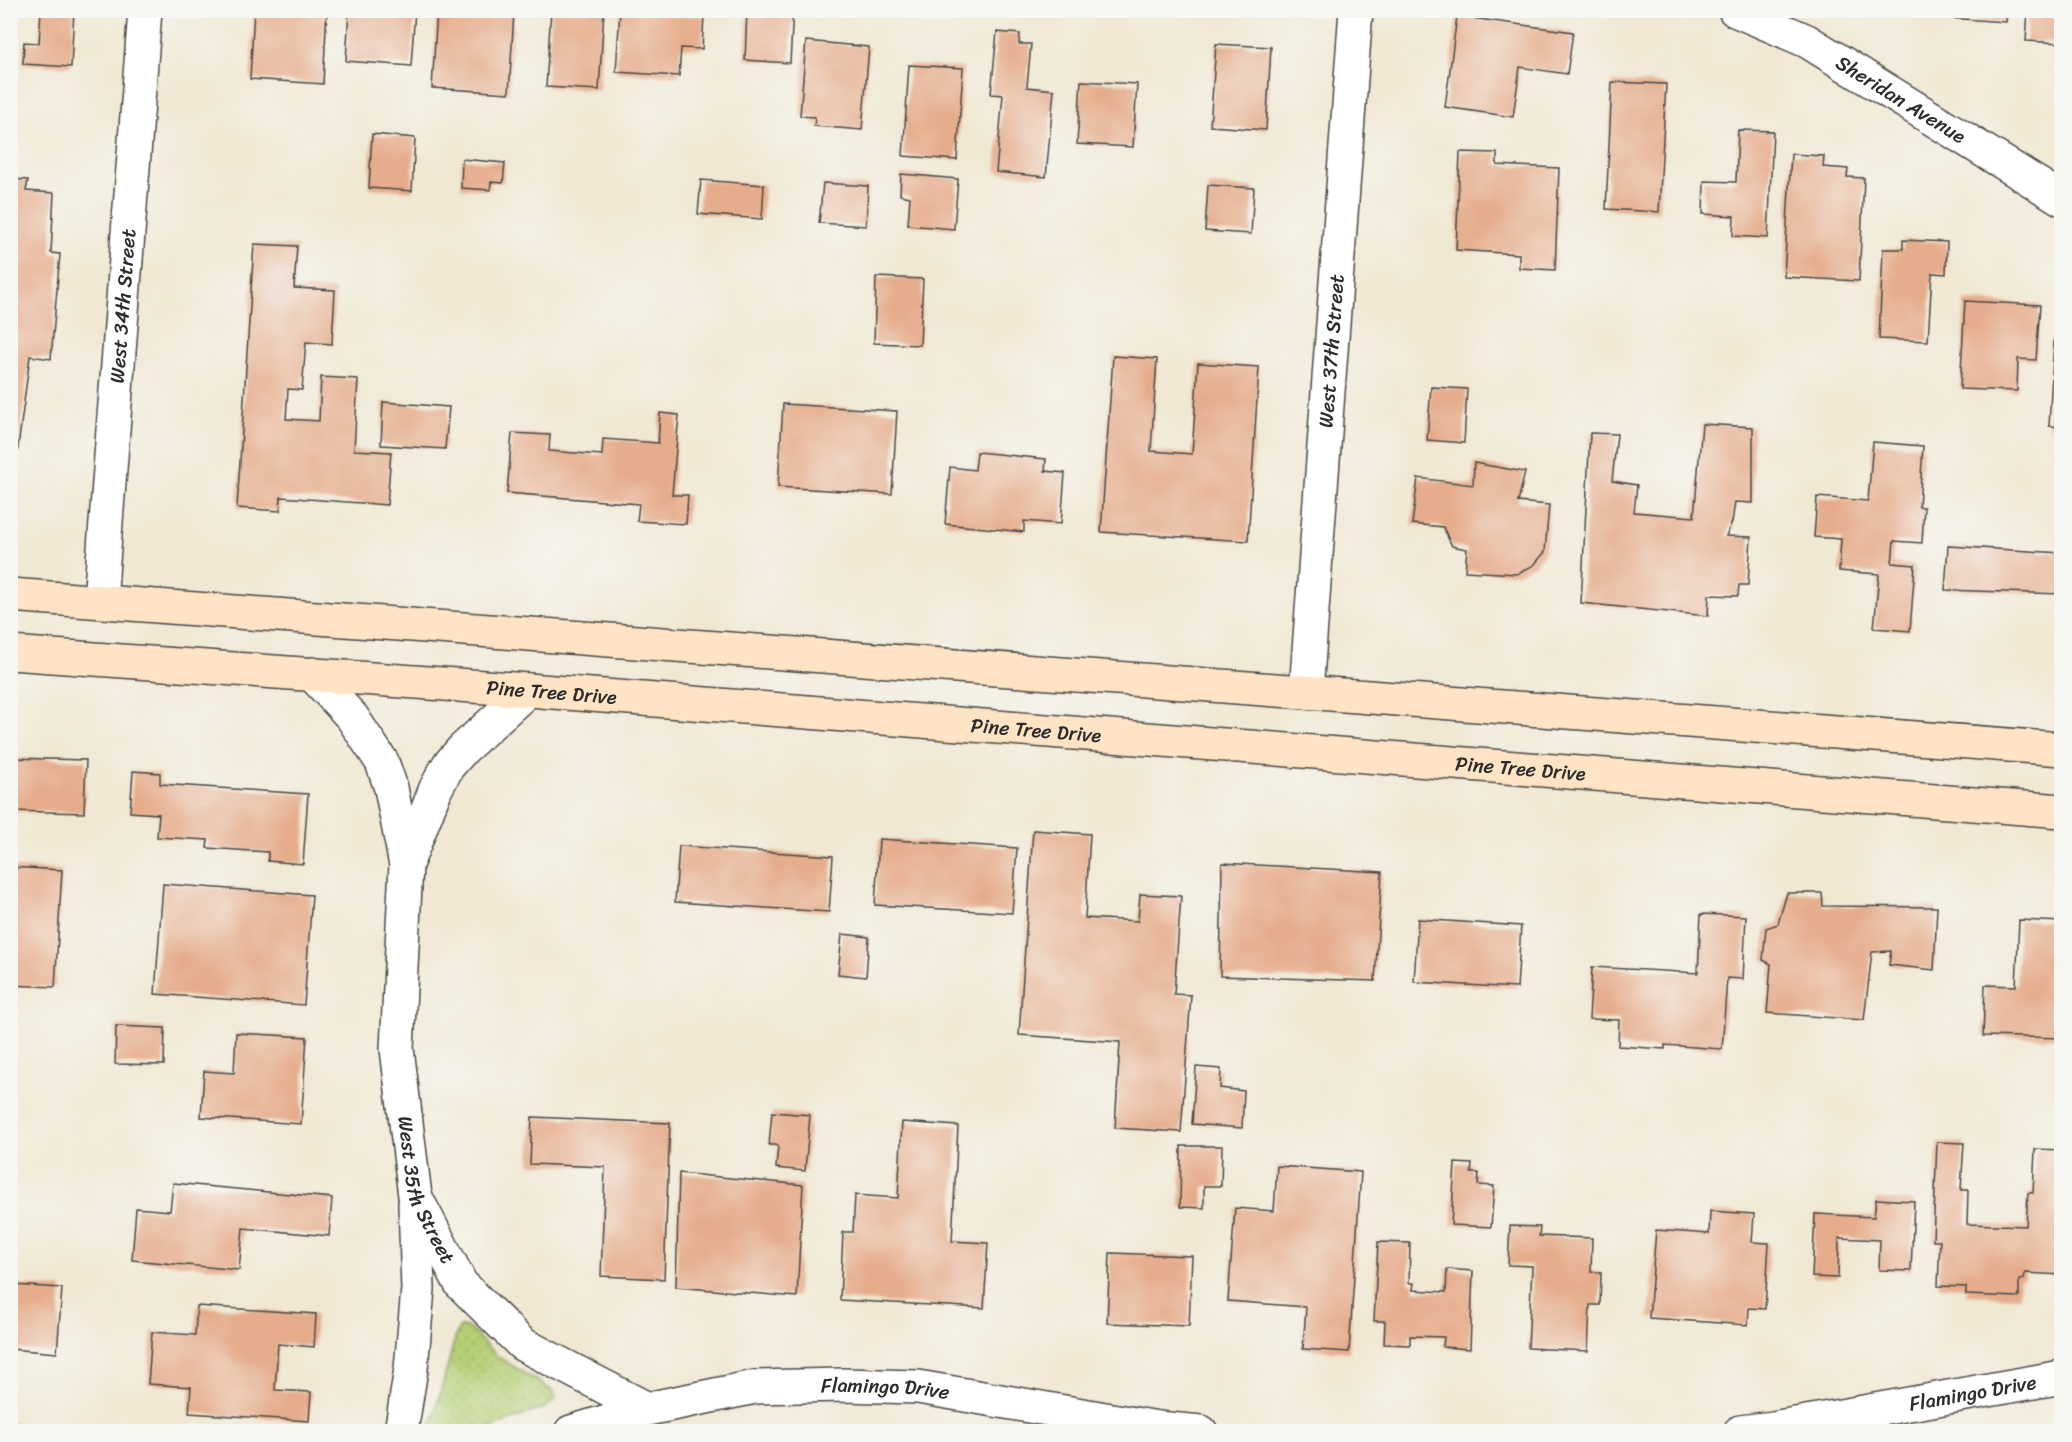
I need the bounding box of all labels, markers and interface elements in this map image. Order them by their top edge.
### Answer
street label: Sheridan Avenue [1829,46,1973,153]
street label: West 34th Street [99,227,146,384]
street label: West 37th Street [1308,273,1354,429]
street label: Pine Tree Drive [485,670,619,714]
street label: Pine Tree Drive [970,707,1103,753]
street label: Pine Tree Drive [1454,746,1588,791]
street label: West 35th Street [388,1114,465,1270]
street label: Flamingo Drive [1906,1364,2039,1421]
street label: Flamingo Drive [820,1367,952,1410]

